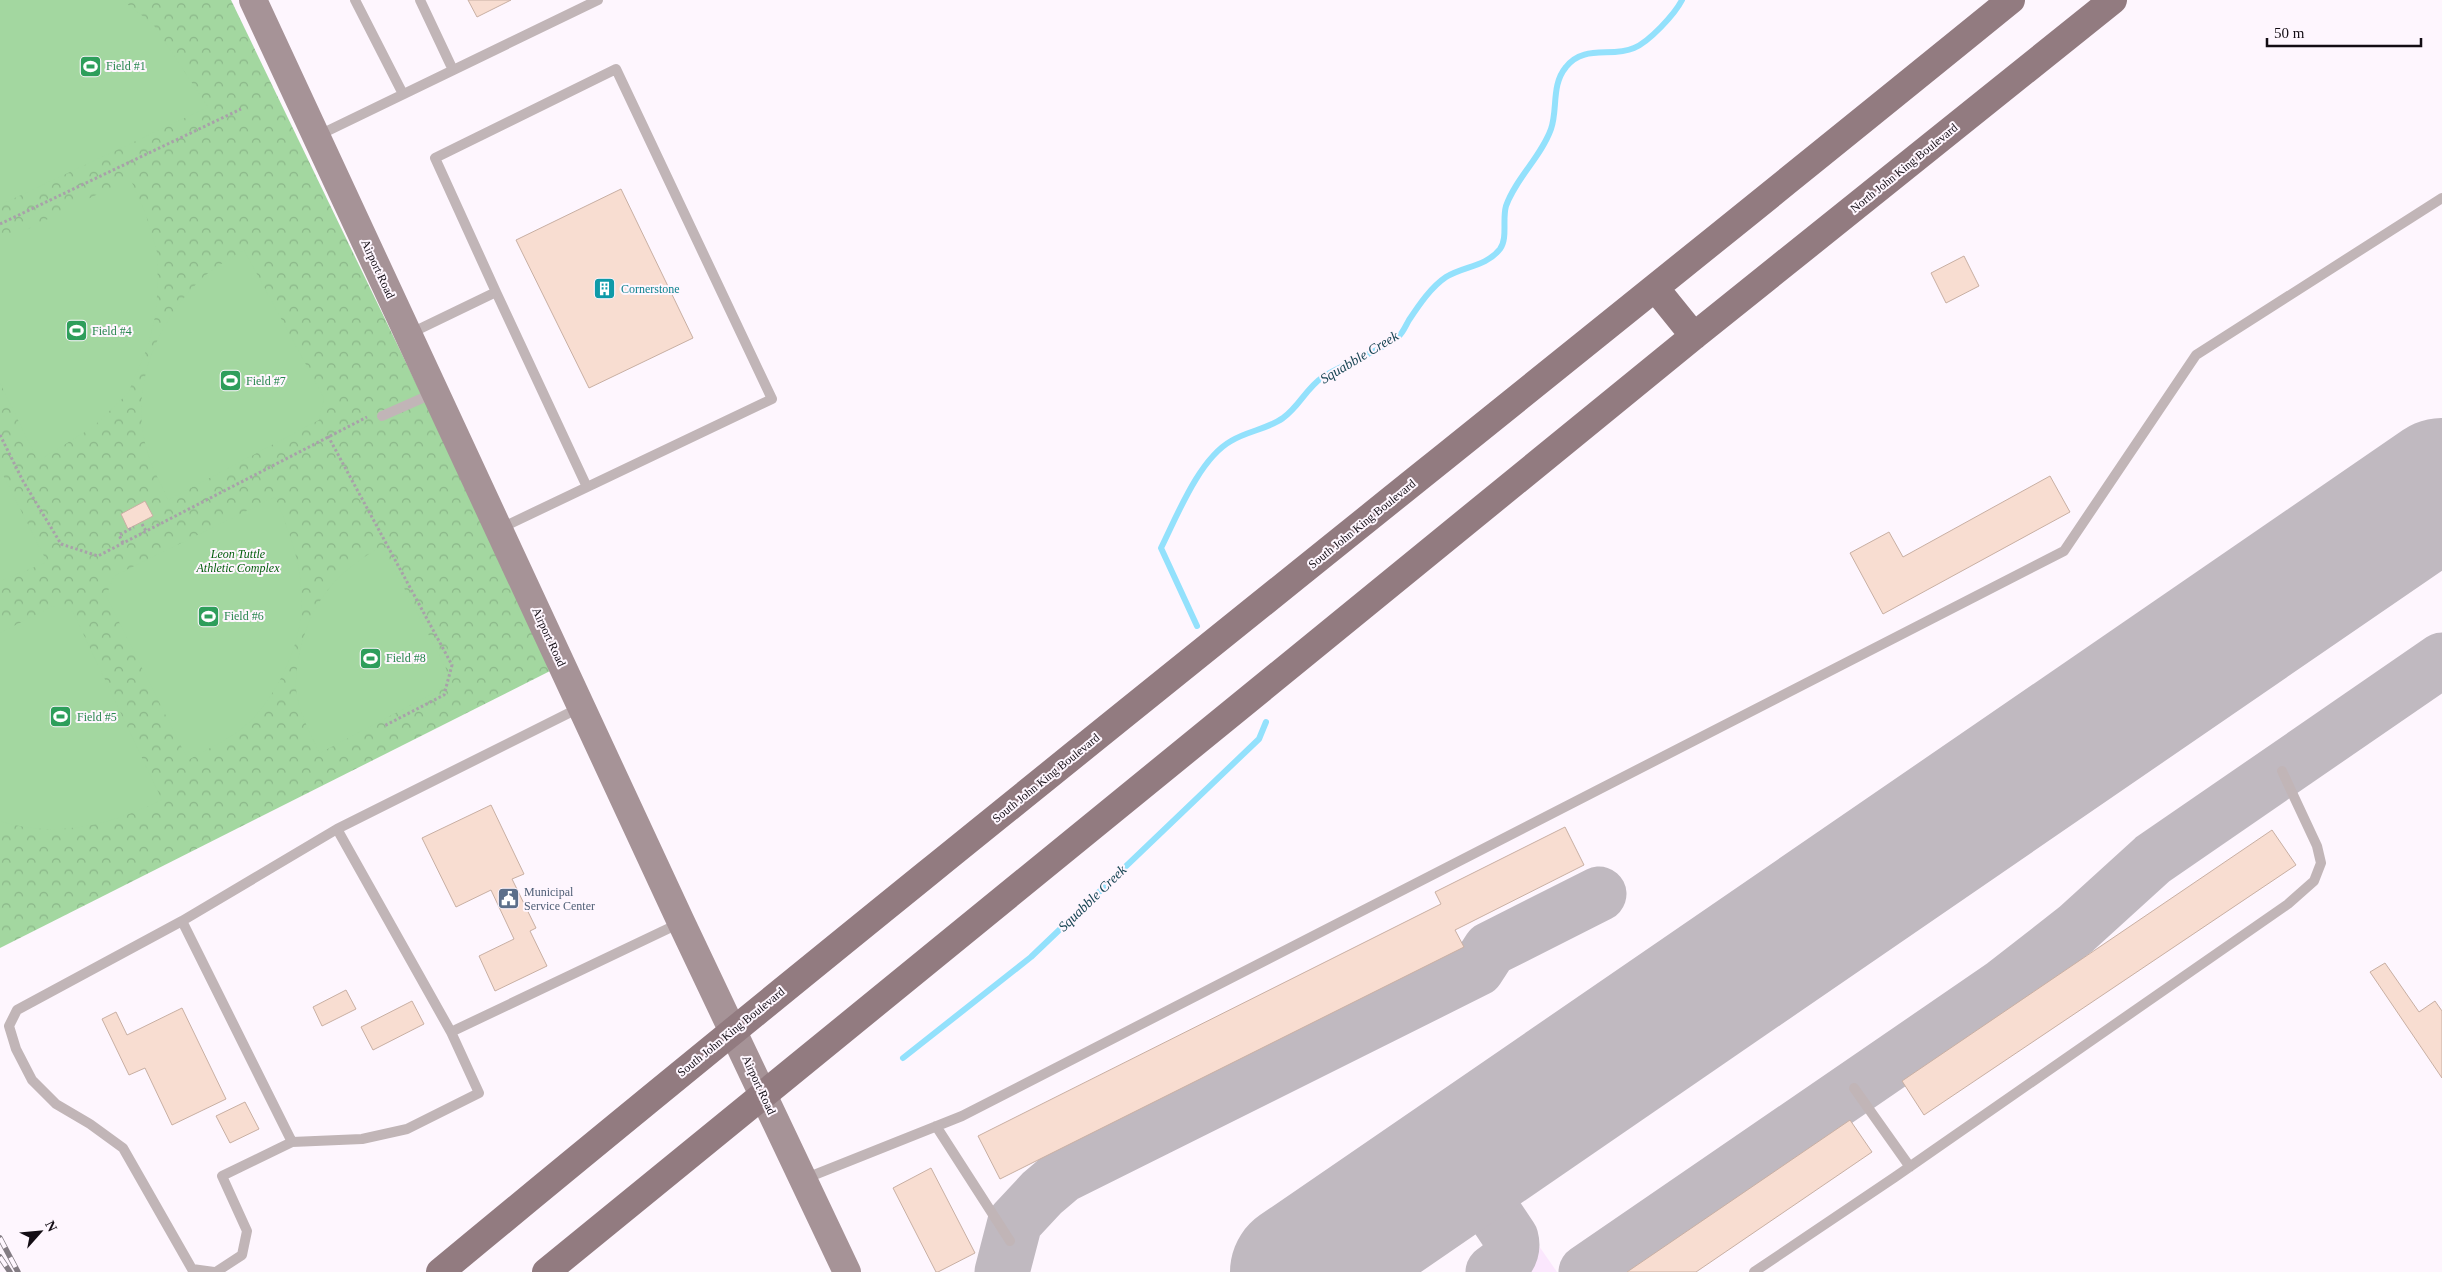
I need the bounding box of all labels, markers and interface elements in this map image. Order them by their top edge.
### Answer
scale bar [2267,15,2421,47]
text: 50 m [2274,25,2305,41]
sports icon: Field #1 [78,54,102,78]
place label: Field #1 [106,59,146,73]
street label: North John King Boulevard [1848,121,1960,215]
street label: Airport Road [358,237,398,301]
building icon: Cornerstone [593,277,617,301]
place label: Cornerstone [621,282,680,296]
sports icon: Field #4 [64,319,88,343]
place label: Field #4 [92,324,132,338]
water label: Squabble Creek [1317,328,1402,387]
sports icon: Field #7 [218,369,242,393]
place label: Field #7 [246,374,286,388]
street label: South John King Boulevard [1306,476,1418,572]
park label: Leon Tuttle Athletic Complex [196,547,280,575]
sports icon: Field #6 [196,604,220,628]
street label: Airport Road [529,605,569,669]
place label: Field #6 [224,609,264,623]
sports icon: Field #8 [358,646,382,670]
place label: Field #8 [386,651,426,665]
sports icon: Field #5 [49,705,73,729]
place label: Field #5 [77,710,117,724]
street label: South John King Boulevard [990,730,1102,826]
water label: Squabble Creek [1055,862,1130,934]
place label: Municipal Service Center [524,885,595,913]
public building icon: Municipal Service Center [496,887,520,911]
street label: South John King Boulevard [675,984,787,1080]
street label: Airport Road [739,1053,779,1117]
north arrow [15,1207,65,1257]
text: N [42,1218,60,1234]

